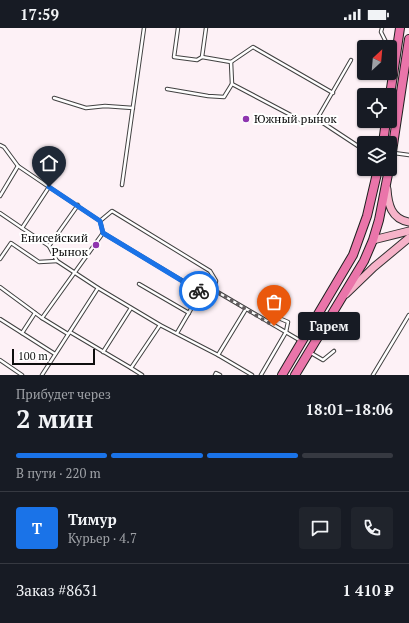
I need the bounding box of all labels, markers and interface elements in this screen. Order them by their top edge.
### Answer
text: 17:59 [20,4,59,24]
north arrow [357,40,397,80]
map controls [357,40,397,176]
button: locate [357,88,397,128]
place label: Южный рынок [254,111,337,126]
marker: Южный рынок [241,114,251,124]
button: layers [357,136,397,176]
pin [32,146,66,187]
icon: home [38,152,60,174]
place label: Енисейский Рынок [21,230,88,259]
marker: Енисейский Рынок [91,240,101,250]
courier [179,271,219,311]
icon: bike [188,280,210,302]
pin [257,285,291,326]
icon: bag [263,291,285,313]
callout: Гарем [298,312,360,340]
text: Гарем [309,317,349,335]
scale bar [12,347,95,366]
text: 100 m [18,349,48,363]
text: Прибудет через [16,385,111,403]
text: 18:01–18:06 [306,399,393,419]
text: 2 мин [16,401,93,435]
text: В пути · 220 m [16,464,101,482]
button: chat [299,507,341,549]
button: phone [351,507,393,549]
text: Тимур [68,509,117,529]
text: Т [32,518,42,538]
text: Курьер · 4.7 [68,529,137,547]
text: Заказ #8631 [16,580,98,600]
text: 1 410 ₽ [343,580,393,600]

